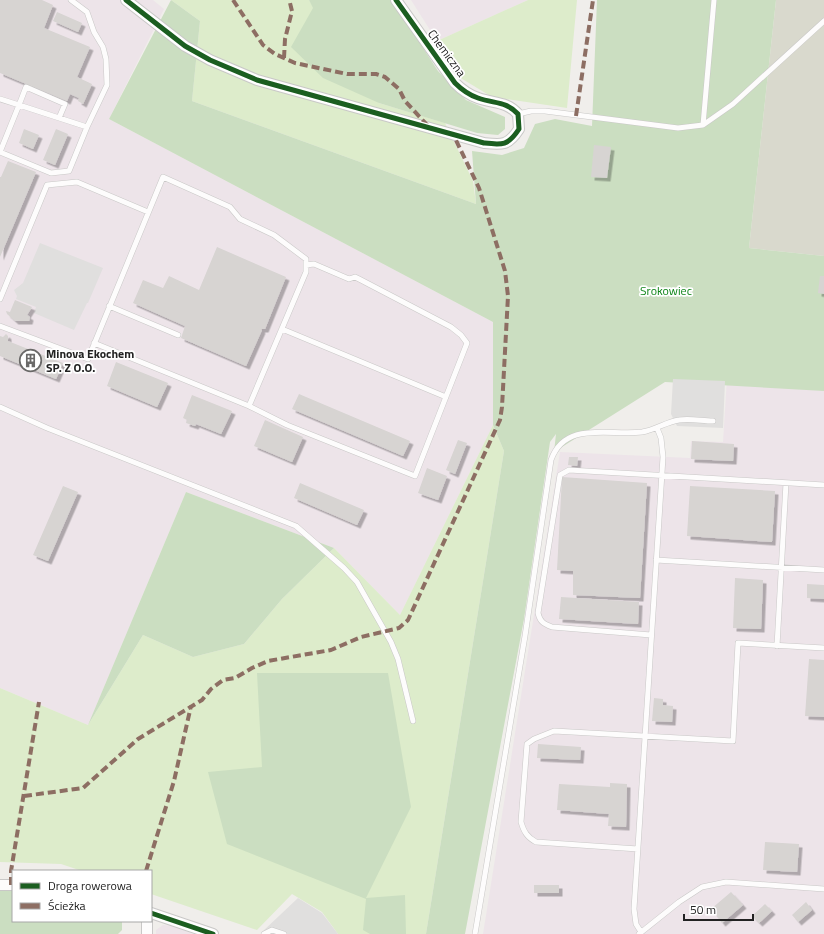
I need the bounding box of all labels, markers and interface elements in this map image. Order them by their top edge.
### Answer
street label: Chemiczna [423,25,471,81]
park label: Srokowiec [640,281,692,300]
place label: Minova Ekochem SP. Z O.O. [46,344,134,377]
building icon: Minova Ekochem SP. Z O.O. [18,347,44,373]
legend [12,870,152,922]
text: Droga rowerowa [48,876,132,895]
text: Ścieżka [48,896,86,915]
scale bar [684,896,753,922]
text: 50 m [690,900,716,919]

